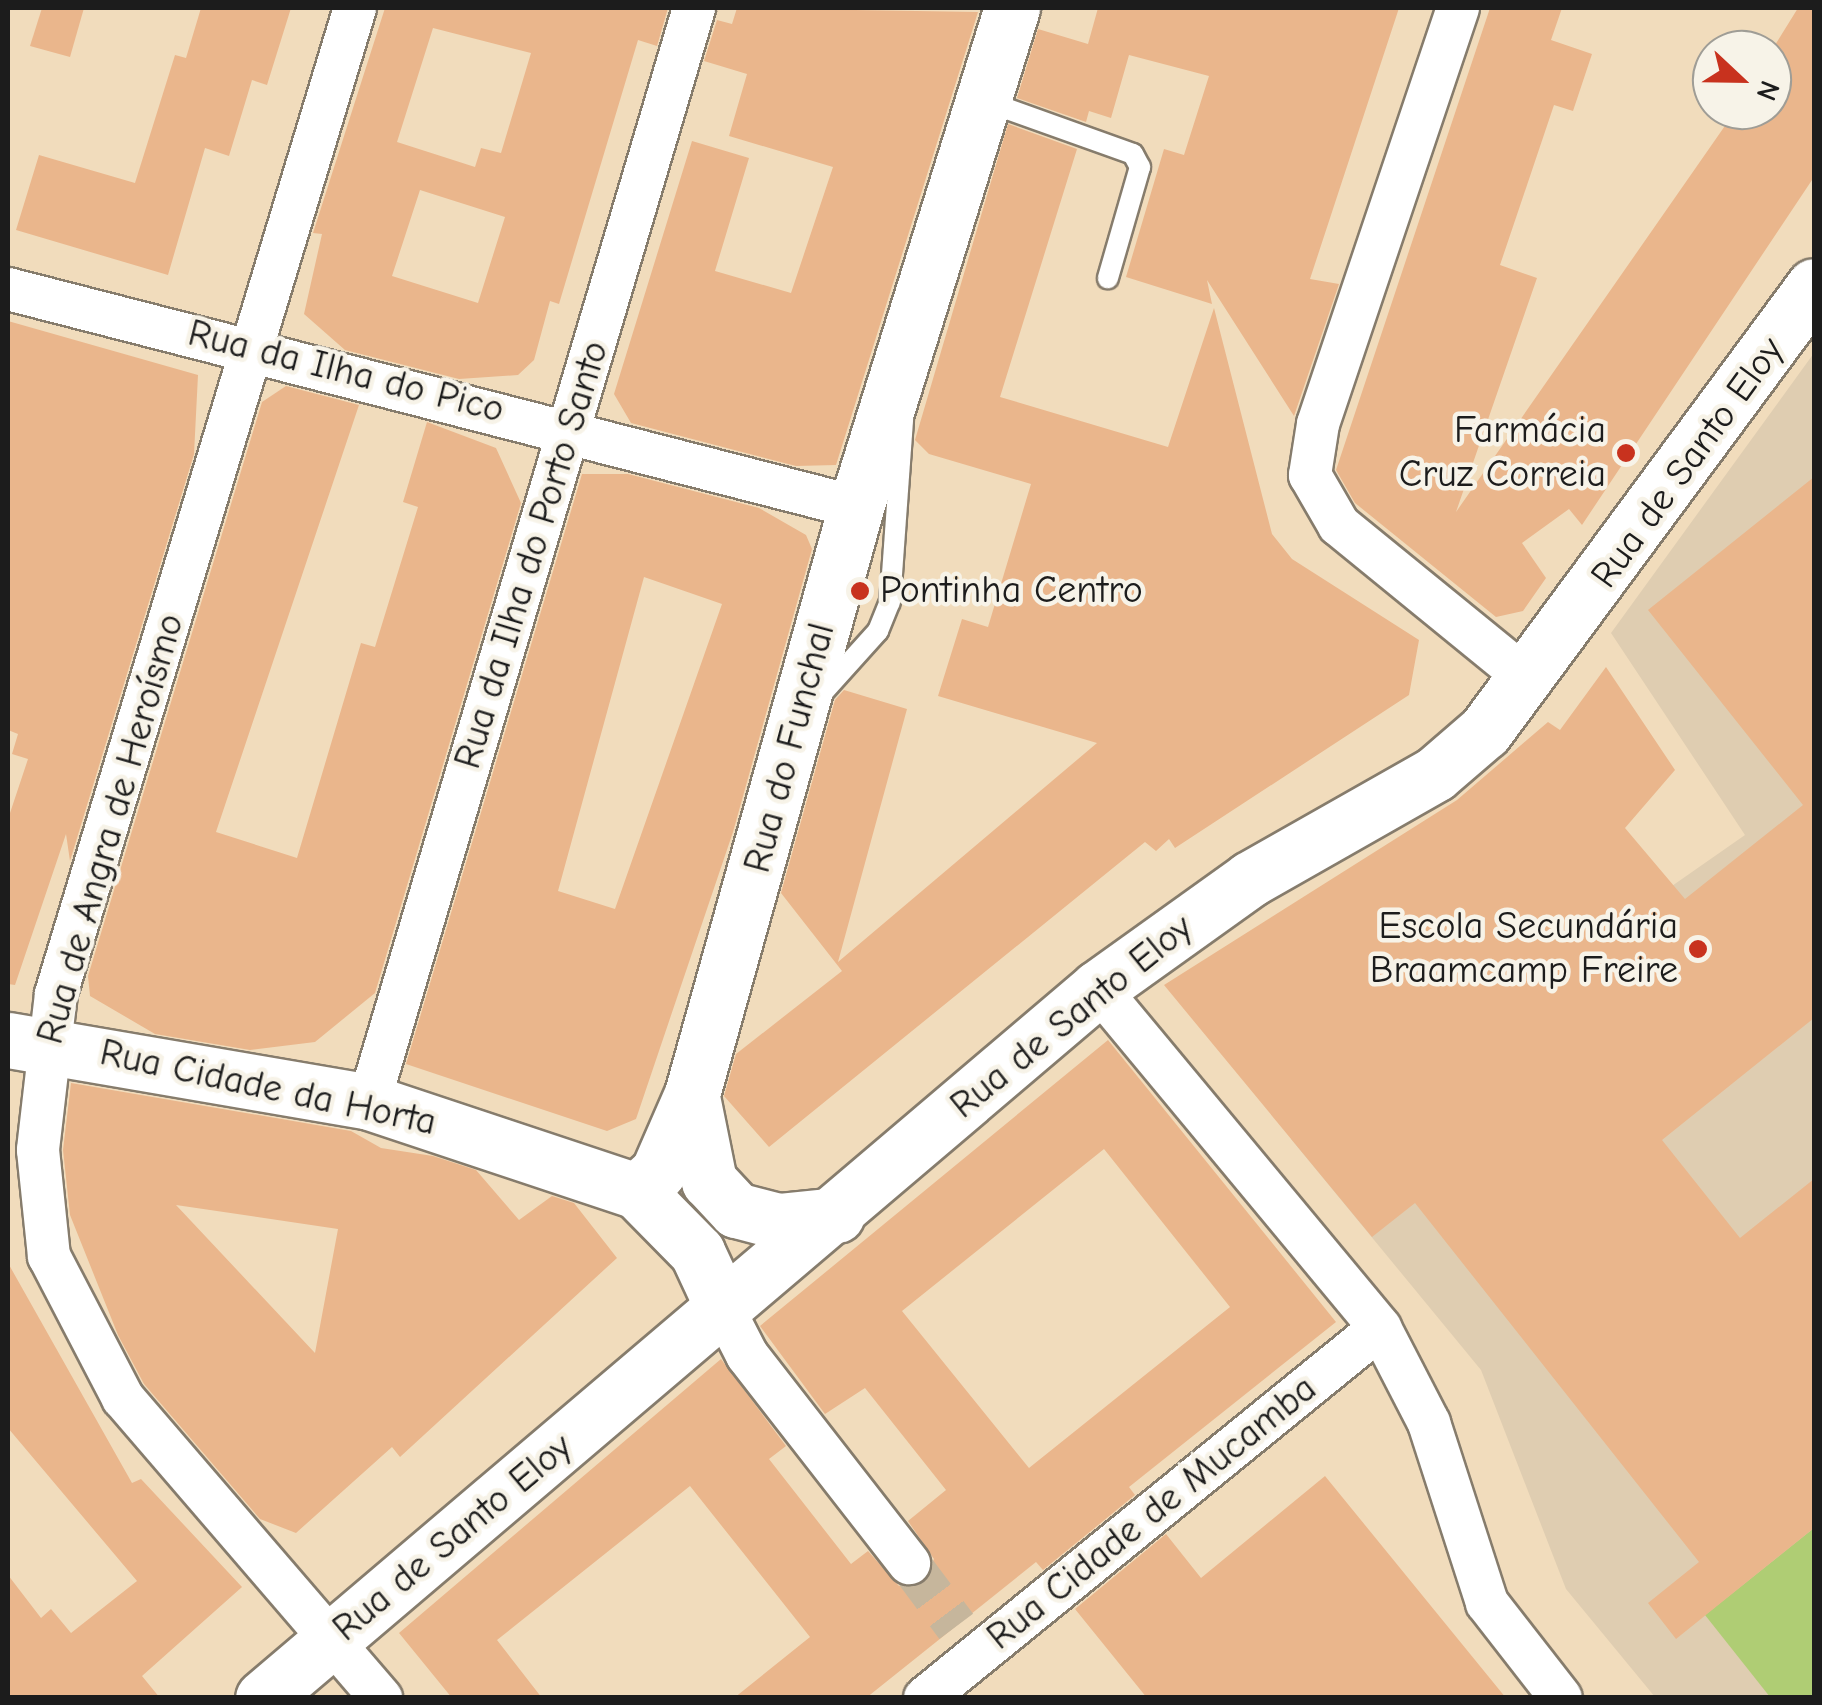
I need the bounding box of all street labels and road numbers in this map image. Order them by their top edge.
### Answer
street label: Rua da Ilha do Pico [183,311,509,433]
street label: Rua de Santo Eloy [1582,329,1794,597]
street label: Rua da Ilha do Porto Santo [445,336,619,774]
street label: Rua de Angra de Heroísmo [28,609,194,1049]
street label: Rua do Funchal [735,618,845,878]
street label: Rua de Santo Eloy [942,905,1202,1129]
street label: Rua Cidade da Horta [96,1030,440,1146]
street label: Rua Cidade de Mucamba [978,1366,1326,1660]
street label: Rua de Santo Eloy [324,1425,582,1651]

